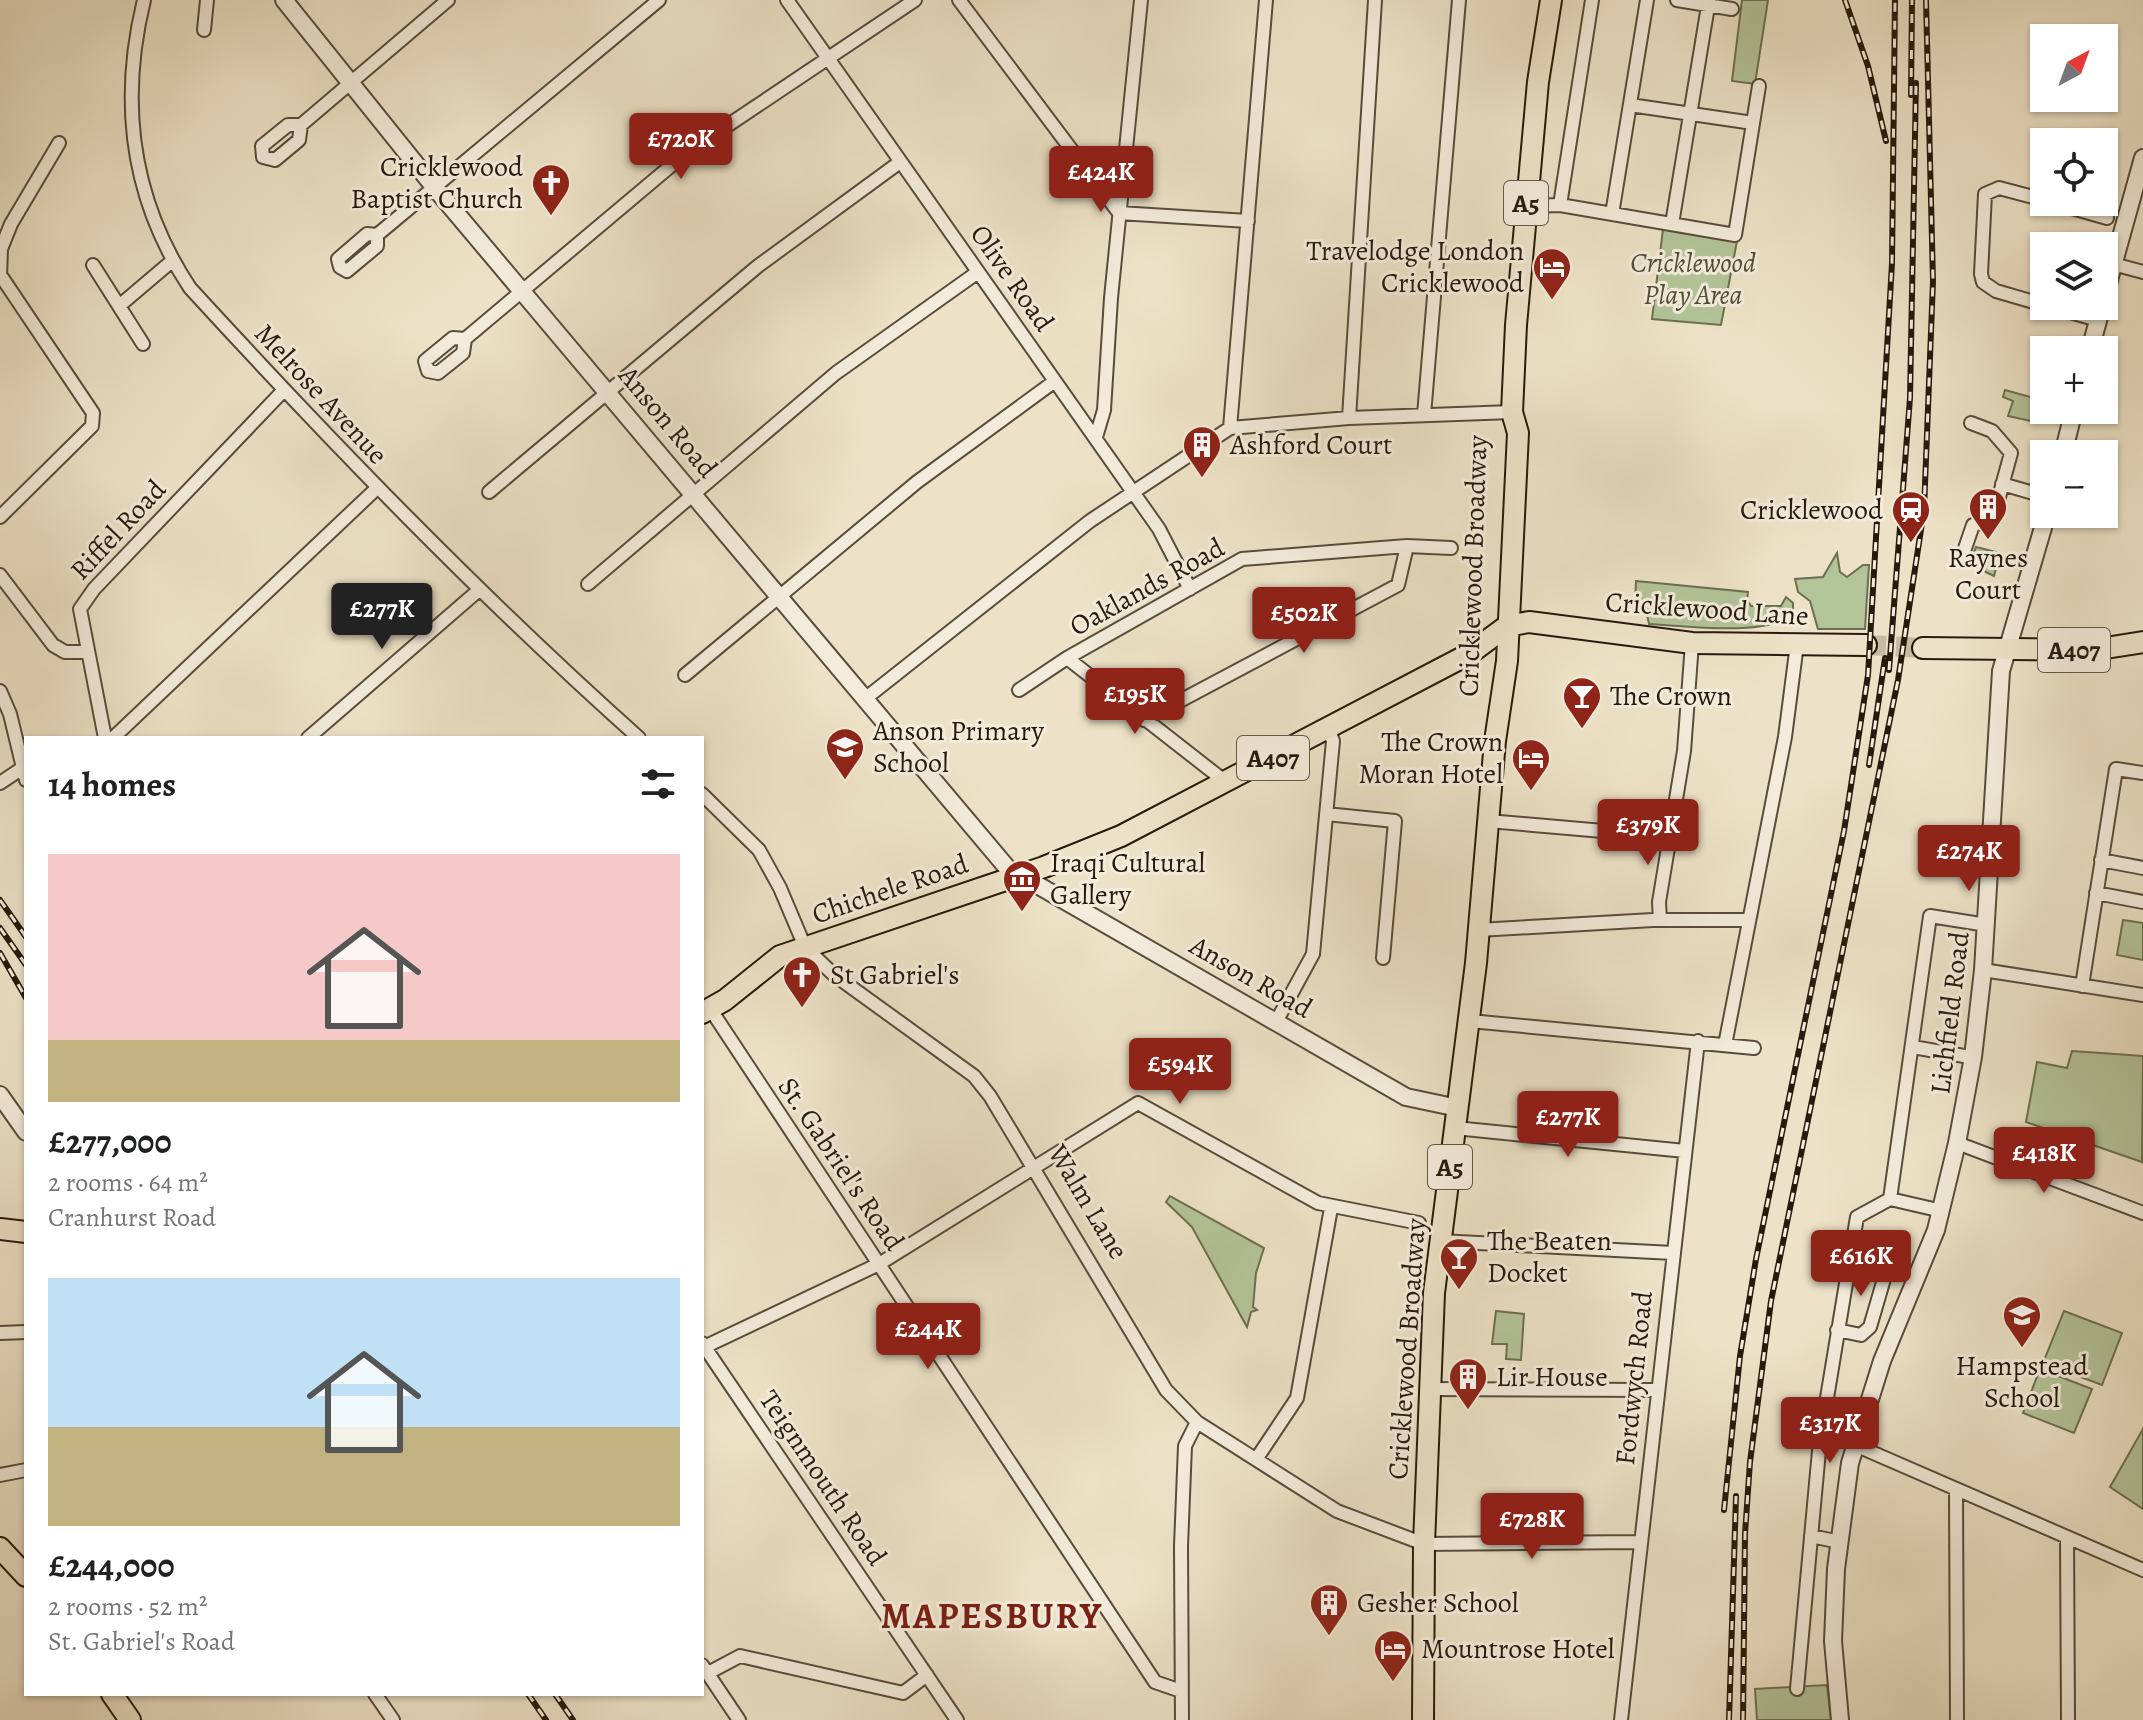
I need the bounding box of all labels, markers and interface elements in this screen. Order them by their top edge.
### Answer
north arrow [2030,24,2118,112]
map controls [2030,24,2118,528]
pin: £720K [625,113,737,181]
text: £720K [647,121,715,156]
button: locate [2030,128,2118,216]
pin: £424K [1045,146,1157,214]
place label: Cricklewood Baptist Church [350,148,524,218]
text: £424K [1067,154,1135,189]
church icon: Cricklewood Baptist Church [530,162,572,217]
road number: A5 [1504,181,1548,225]
street label: Olive Road [961,217,1063,340]
place label: Travelodge London Cricklewood [1306,232,1525,302]
button: layers [2030,232,2118,320]
park label: Cricklewood Play Area [1630,244,1756,314]
hotel icon: Travelodge London Cricklewood [1531,246,1573,301]
street label: Melrose Avenue [246,315,396,473]
button: + [2030,336,2118,424]
street label: Anson Road [609,357,727,487]
building icon: Ashford Court [1181,424,1223,479]
place label: Ashford Court [1229,426,1392,464]
street label: Cricklewood Broadway [1449,434,1497,697]
button: − [2030,440,2118,528]
street label: Riffel Road [61,471,175,589]
building icon: Raynes Court [1967,486,2009,541]
station icon: Cricklewood [1890,489,1932,544]
place label: Cricklewood [1740,491,1884,529]
street label: Oaklands Road [1063,528,1232,645]
place label: Raynes Court [1948,539,2028,609]
pin: £277K [326,583,438,651]
street label: Cricklewood Lane [1604,583,1810,635]
pin: £502K [1248,587,1360,655]
text: £277K [349,591,415,626]
text: £502K [1270,595,1338,630]
road number: A407 [2038,628,2110,672]
pin: £195K [1079,668,1191,736]
bar icon: The Crown [1561,675,1603,730]
text: £195K [1103,676,1167,711]
place label: The Crown [1610,677,1732,715]
place label: Anson Primary School [872,712,1044,782]
place label: The Crown Moran Hotel [1358,723,1503,793]
school or university icon: Anson Primary School [824,726,866,781]
road number: A407 [1237,736,1309,780]
hotel icon: The Crown Moran Hotel [1510,737,1552,792]
text: 14 homes [48,761,176,808]
icon: filters [636,762,680,806]
pin: £379K [1592,799,1704,867]
text: £379K [1616,807,1680,842]
pin: £274K [1913,825,2025,893]
text: £274K [1936,833,2002,868]
street label: Chichele Road [807,844,974,933]
place label: Iraqi Cultural Gallery [1050,844,1206,914]
museum icon: Iraqi Cultural Gallery [1001,858,1043,913]
icon: home [292,906,436,1050]
street label: Anson Road [1182,926,1320,1028]
street label: Lichfield Road [1921,929,1979,1097]
church icon: St Gabriel's [781,954,823,1009]
place label: St Gabriel's [830,956,959,994]
pin: £594K [1124,1038,1236,1106]
text: £594K [1147,1046,1213,1081]
street label: St. Gabriel's Road [769,1070,914,1259]
pin: £277K [1512,1091,1624,1159]
text: £277K [1535,1099,1601,1134]
text: £277,000 [48,1118,172,1165]
pin: £418K [1988,1127,2100,1195]
text: £418K [2012,1135,2076,1170]
street label: Walm Lane [1038,1137,1137,1267]
road number: A5 [1428,1145,1472,1189]
text: 2 rooms · 64 m² [48,1165,208,1200]
text: Cranhurst Road [48,1200,216,1235]
street label: Cricklewood Broadway [1379,1217,1435,1481]
place label: The Beaten Docket [1487,1222,1612,1292]
pin: £616K [1805,1230,1917,1298]
bar icon: The Beaten Docket [1438,1236,1480,1291]
text: £616K [1829,1238,1893,1273]
street label: Fordwych Road [1606,1288,1662,1467]
school or university icon: Hampstead School [2001,1294,2043,1349]
pin: £244K [872,1303,984,1371]
text: £244K [894,1311,962,1346]
icon: home [292,1330,436,1474]
place label: Hampstead School [1956,1347,2089,1417]
building icon: Lir House [1447,1356,1489,1411]
place label: Lir House [1496,1358,1608,1396]
street label: Teignmouth Road [750,1383,896,1574]
pin: £317K [1774,1397,1886,1465]
text: £317K [1799,1405,1861,1440]
pin: £728K [1476,1493,1588,1561]
text: £728K [1499,1501,1565,1536]
text: £244,000 [48,1542,174,1589]
building icon: Gesher School [1308,1582,1350,1637]
place label: Gesher School [1357,1584,1519,1622]
text: 2 rooms · 52 m² [48,1589,207,1624]
district label: MAPESBURY [881,1591,1103,1640]
text: St. Gabriel's Road [48,1624,235,1659]
hotel icon: Mountrose Hotel [1372,1628,1414,1683]
place label: Mountrose Hotel [1421,1630,1615,1668]

